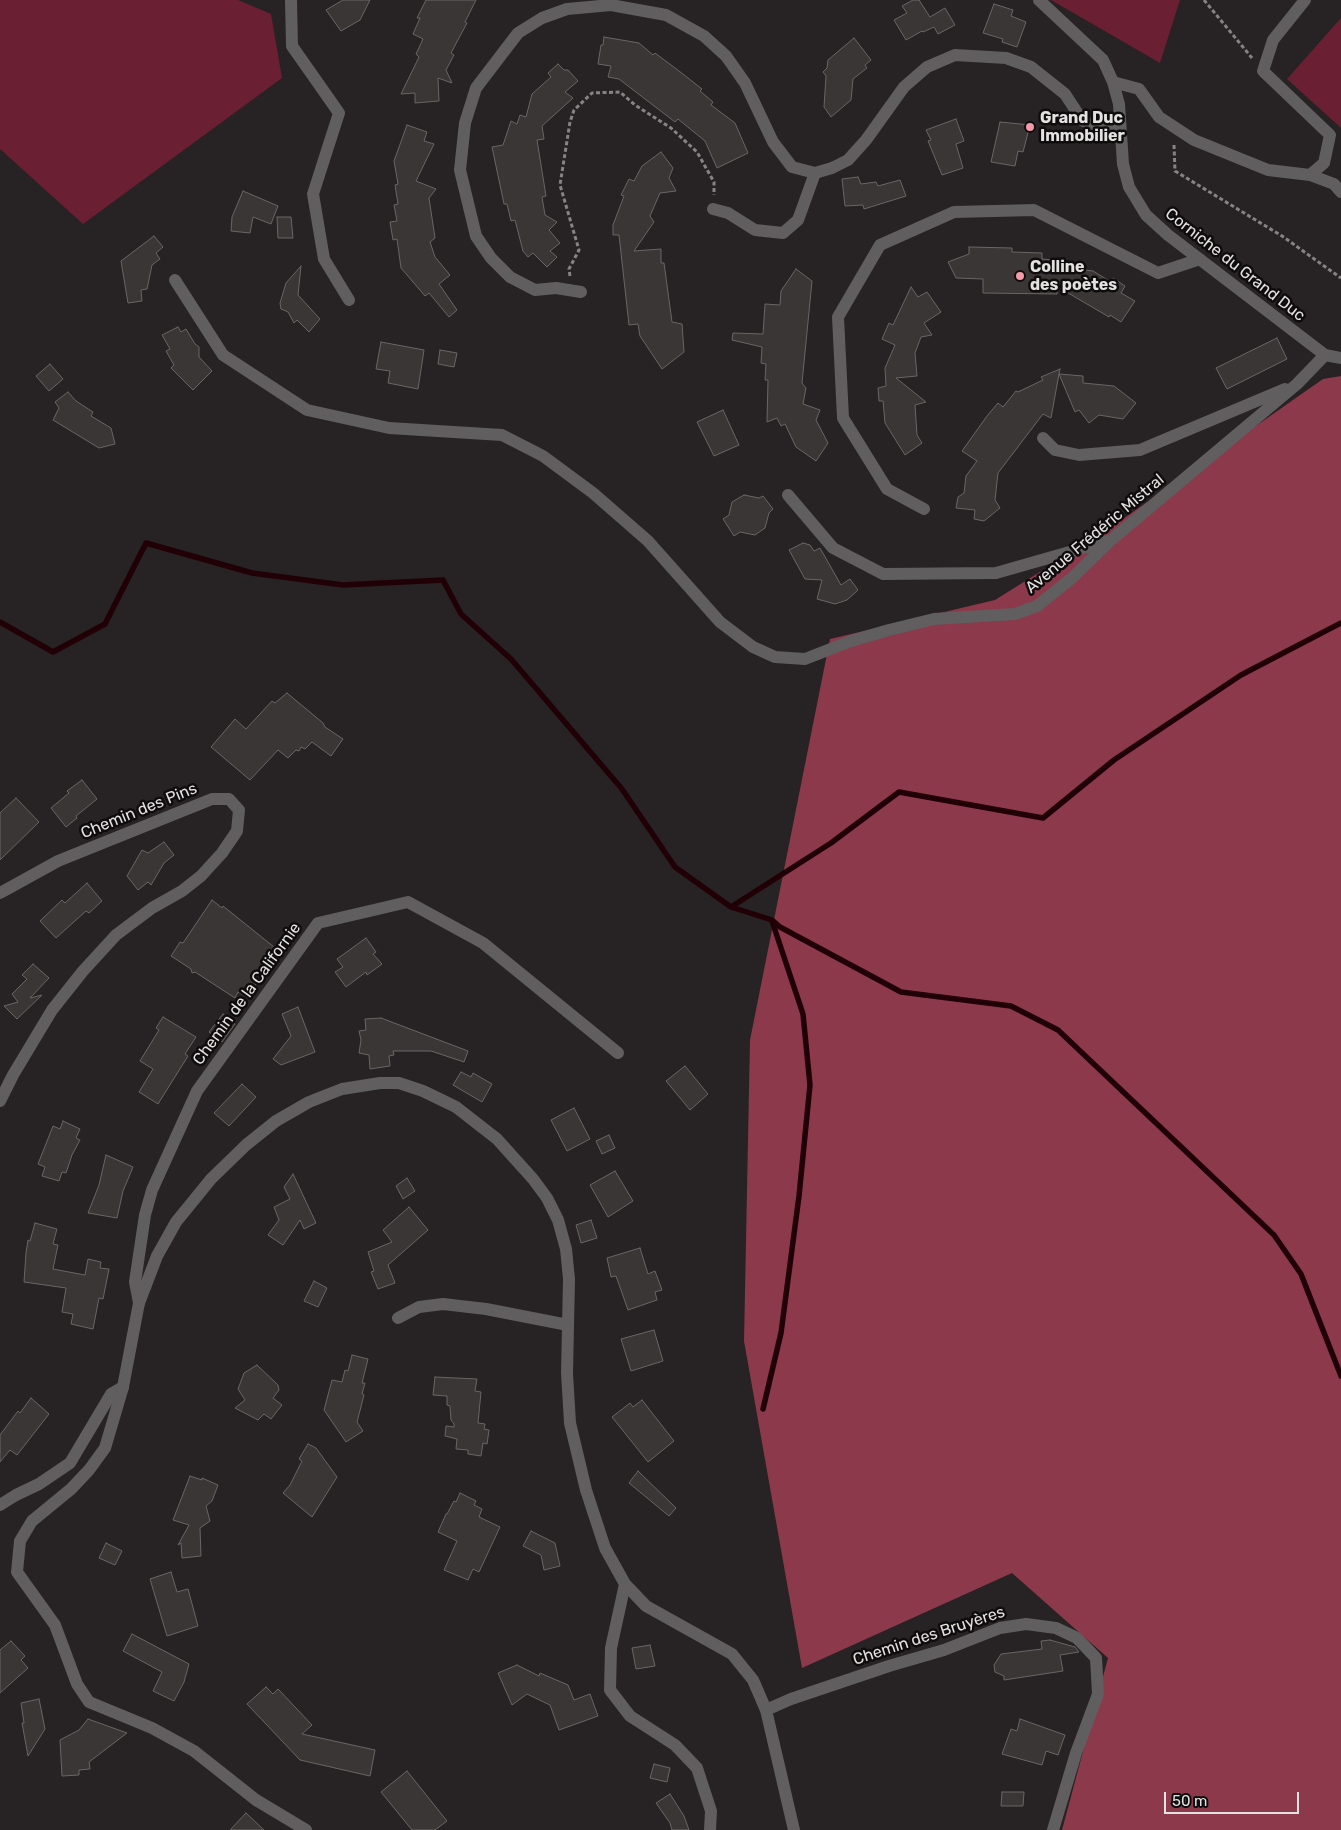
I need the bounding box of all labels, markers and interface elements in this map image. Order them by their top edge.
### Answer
place label: Grand Duc Immobilier [1040,108,1125,146]
marker: Grand Duc Immobilier [1024,121,1036,133]
street label: Corniche du Grand Duc [1161,204,1309,326]
place label: Colline des poètes [1030,257,1117,295]
marker: Colline des poètes [1014,270,1026,282]
street label: Avenue Frédéric Mistral [1022,470,1168,598]
street label: Chemin des Pins [78,779,200,843]
street label: Chemin de la Californie [189,919,305,1069]
street label: Chemin des Bruyères [851,1602,1007,1670]
scale bar [1166,1782,1301,1814]
text: 50 m [1172,1792,1207,1810]

